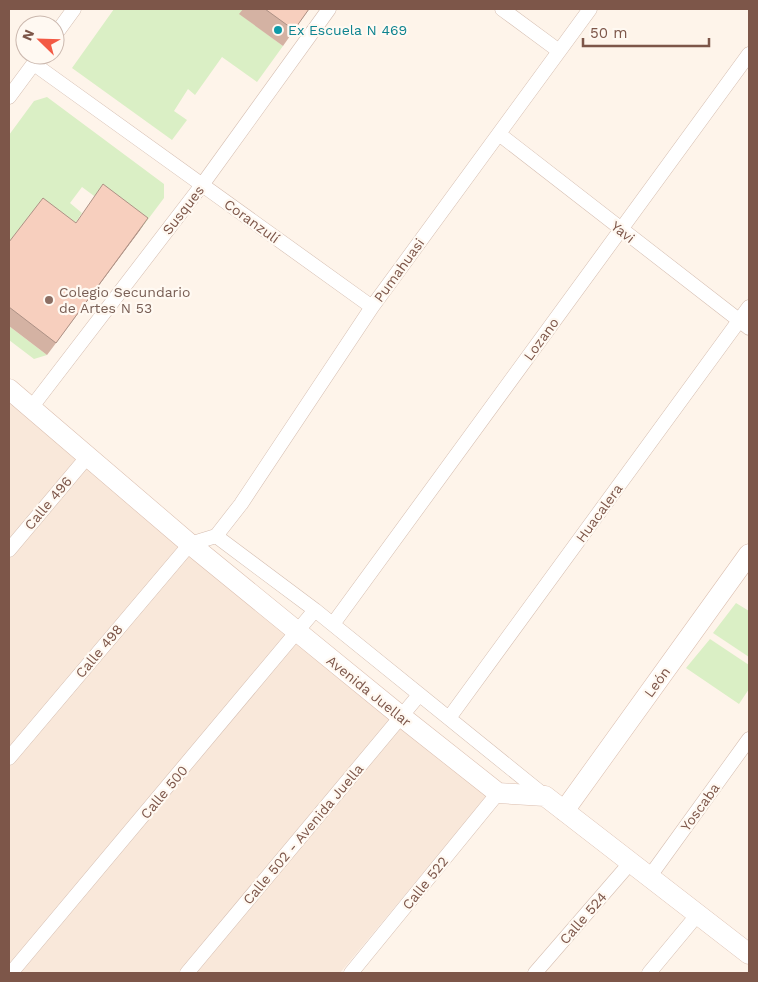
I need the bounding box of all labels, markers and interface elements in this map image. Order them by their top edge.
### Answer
north arrow [15,15,65,65]
scale bar [583,15,709,47]
place label: Ex Escuela N 469 [288,22,407,38]
marker: Ex Escuela N 469 [272,24,284,36]
text: 50 m [590,24,627,42]
text: N [19,27,37,43]
street label: Susques [159,182,207,238]
street label: Coranzulí [221,196,283,247]
street label: Yavi [608,218,638,246]
street label: Pumahuasi [371,235,427,305]
place label: Colegio Secundario de Artes N 53 [59,284,190,316]
marker: Colegio Secundario de Artes N 53 [43,294,55,306]
street label: Lozano [520,315,562,363]
street label: Calle 496 [21,473,75,533]
street label: Huacalera [572,481,626,545]
street label: Calle 498 [72,621,126,681]
street label: Avenida Juellar [324,652,415,730]
street label: León [641,664,673,700]
street label: Calle 502 - Avenida Juella [240,760,367,907]
street label: Calle 500 [137,762,191,822]
street label: Yoscaba [677,780,723,834]
street label: Calle 522 [399,853,451,913]
street label: Calle 524 [556,889,610,947]

